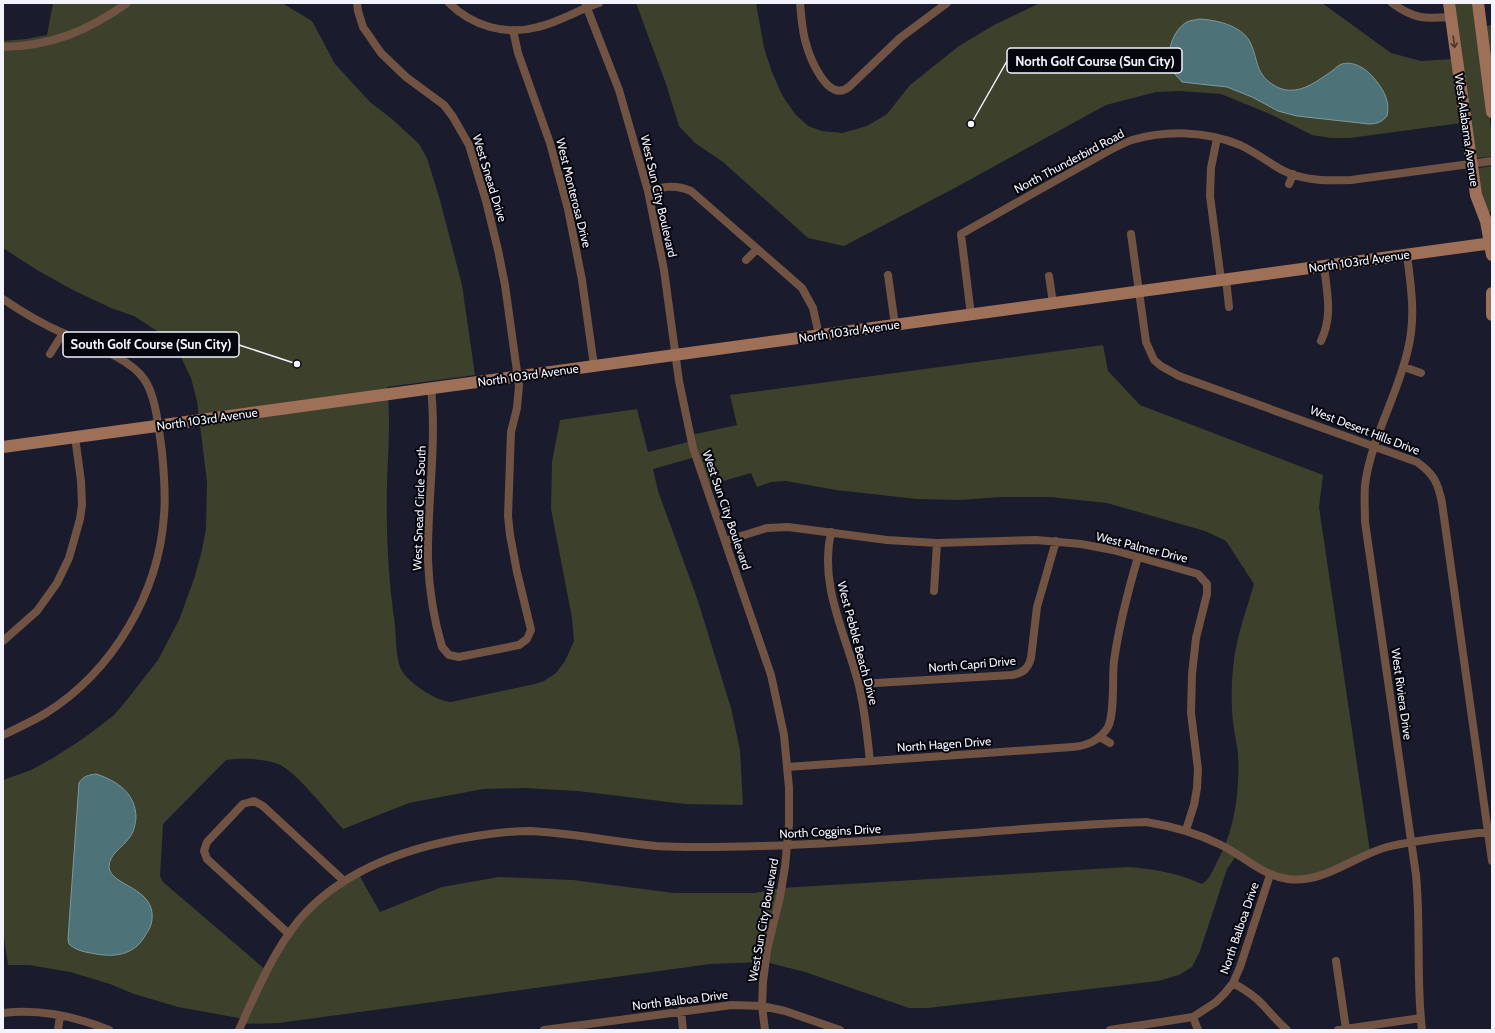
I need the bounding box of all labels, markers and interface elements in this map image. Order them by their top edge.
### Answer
one-way arrow [1450,35,1458,48]
callout: North Golf Course (Sun City) [1007,48,1182,73]
text: North Golf Course (Sun City) [1015,53,1175,69]
street label: West Alabama Avenue [1452,72,1482,188]
street label: North Thunderbird Road [1011,126,1127,196]
street label: West Snead Drive [470,132,510,224]
street label: West Sun City Boulevard [638,133,680,259]
street label: West Monterosa Drive [553,137,595,249]
street label: North 103rd Avenue [1308,246,1410,276]
street label: North 103rd Avenue [798,316,900,346]
callout: South Golf Course (Sun City) [63,332,239,357]
text: South Golf Course (Sun City) [71,336,231,352]
street label: North 103rd Avenue [477,360,579,390]
street label: West Desert Hills Drive [1308,402,1422,458]
street label: North 103rd Avenue [156,404,258,434]
street label: West Snead Circle South [409,445,429,571]
street label: West Sun City Boulevard [700,448,754,572]
street label: West Palmer Drive [1095,528,1189,566]
street label: West Pebble Beach Drive [834,580,882,706]
street label: West Riviera Drive [1388,647,1416,741]
street label: North Capri Drive [928,653,1016,675]
street label: North Hagen Drive [896,733,992,755]
street label: North Coggins Drive [779,821,881,841]
street label: West Sun City Boulevard [745,857,781,983]
street label: North Balboa Drive [1216,880,1262,976]
street label: North Balboa Drive [631,987,729,1013]

